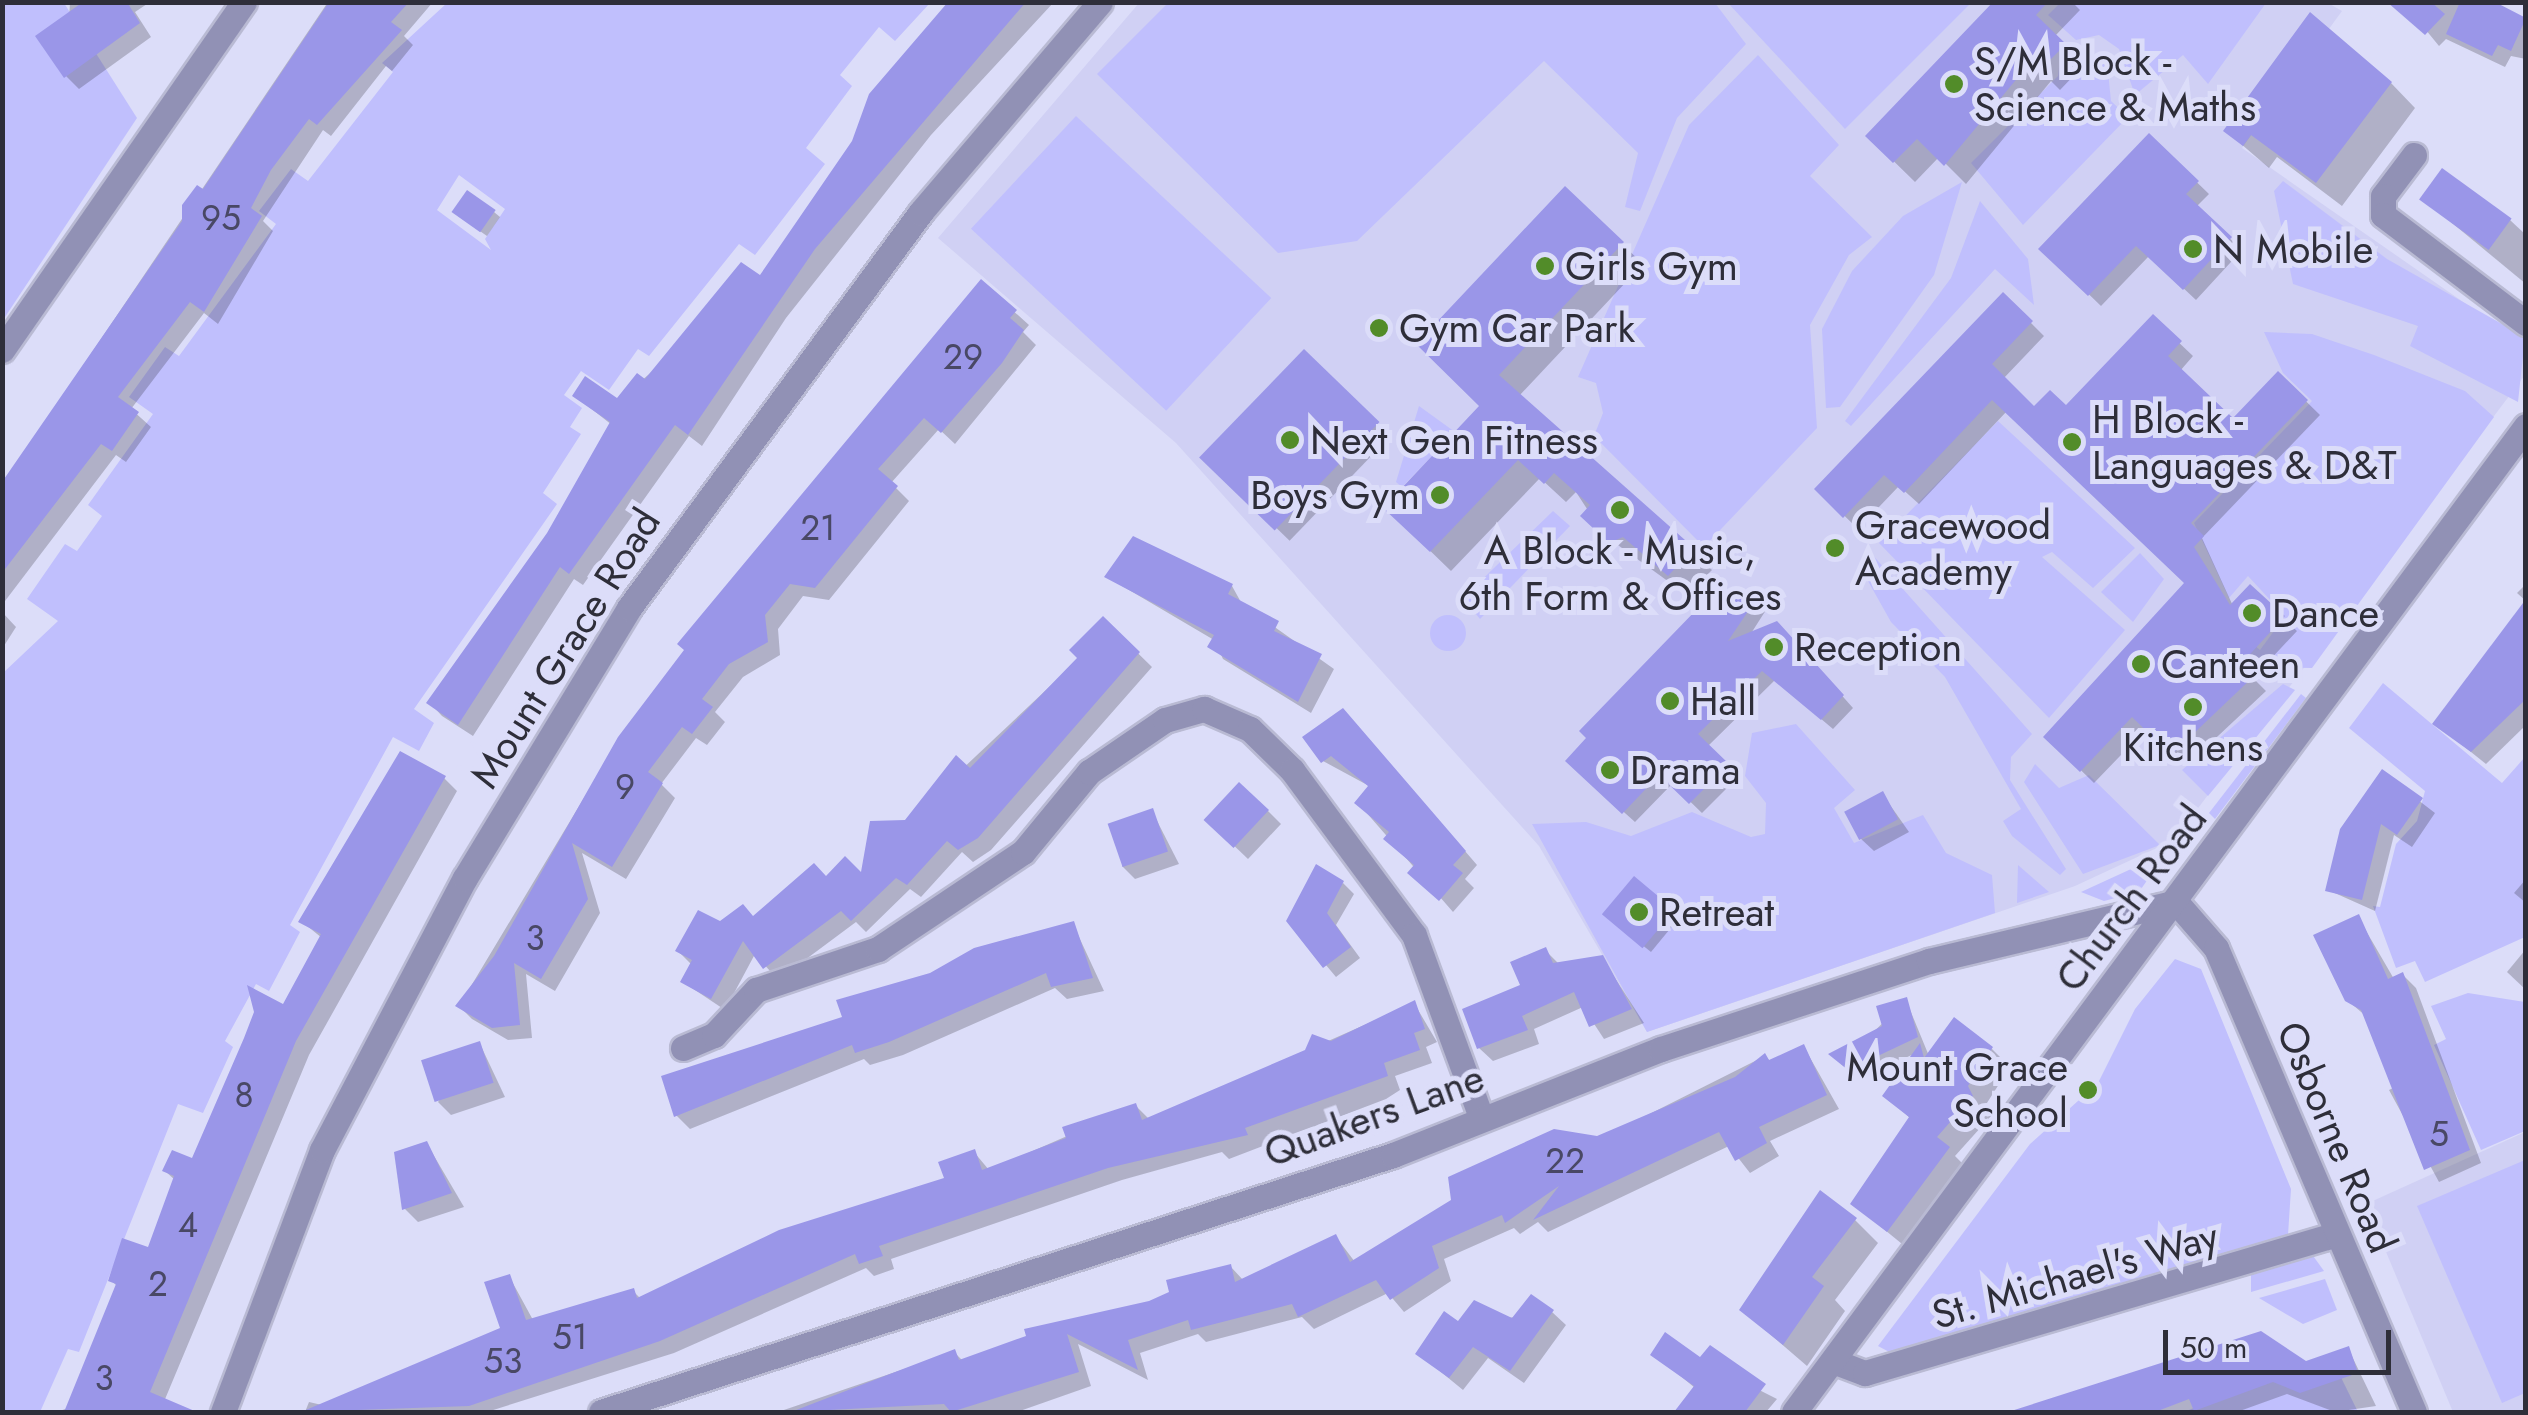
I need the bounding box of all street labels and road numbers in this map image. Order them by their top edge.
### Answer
street label: Mount Grace Road [460,500,670,796]
street label: Church Road [2045,795,2217,1001]
street label: Osborne Road [2267,1014,2407,1260]
street label: Quakers Lane [1258,1053,1490,1177]
street label: St. Michael's Way [1926,1211,2224,1339]

